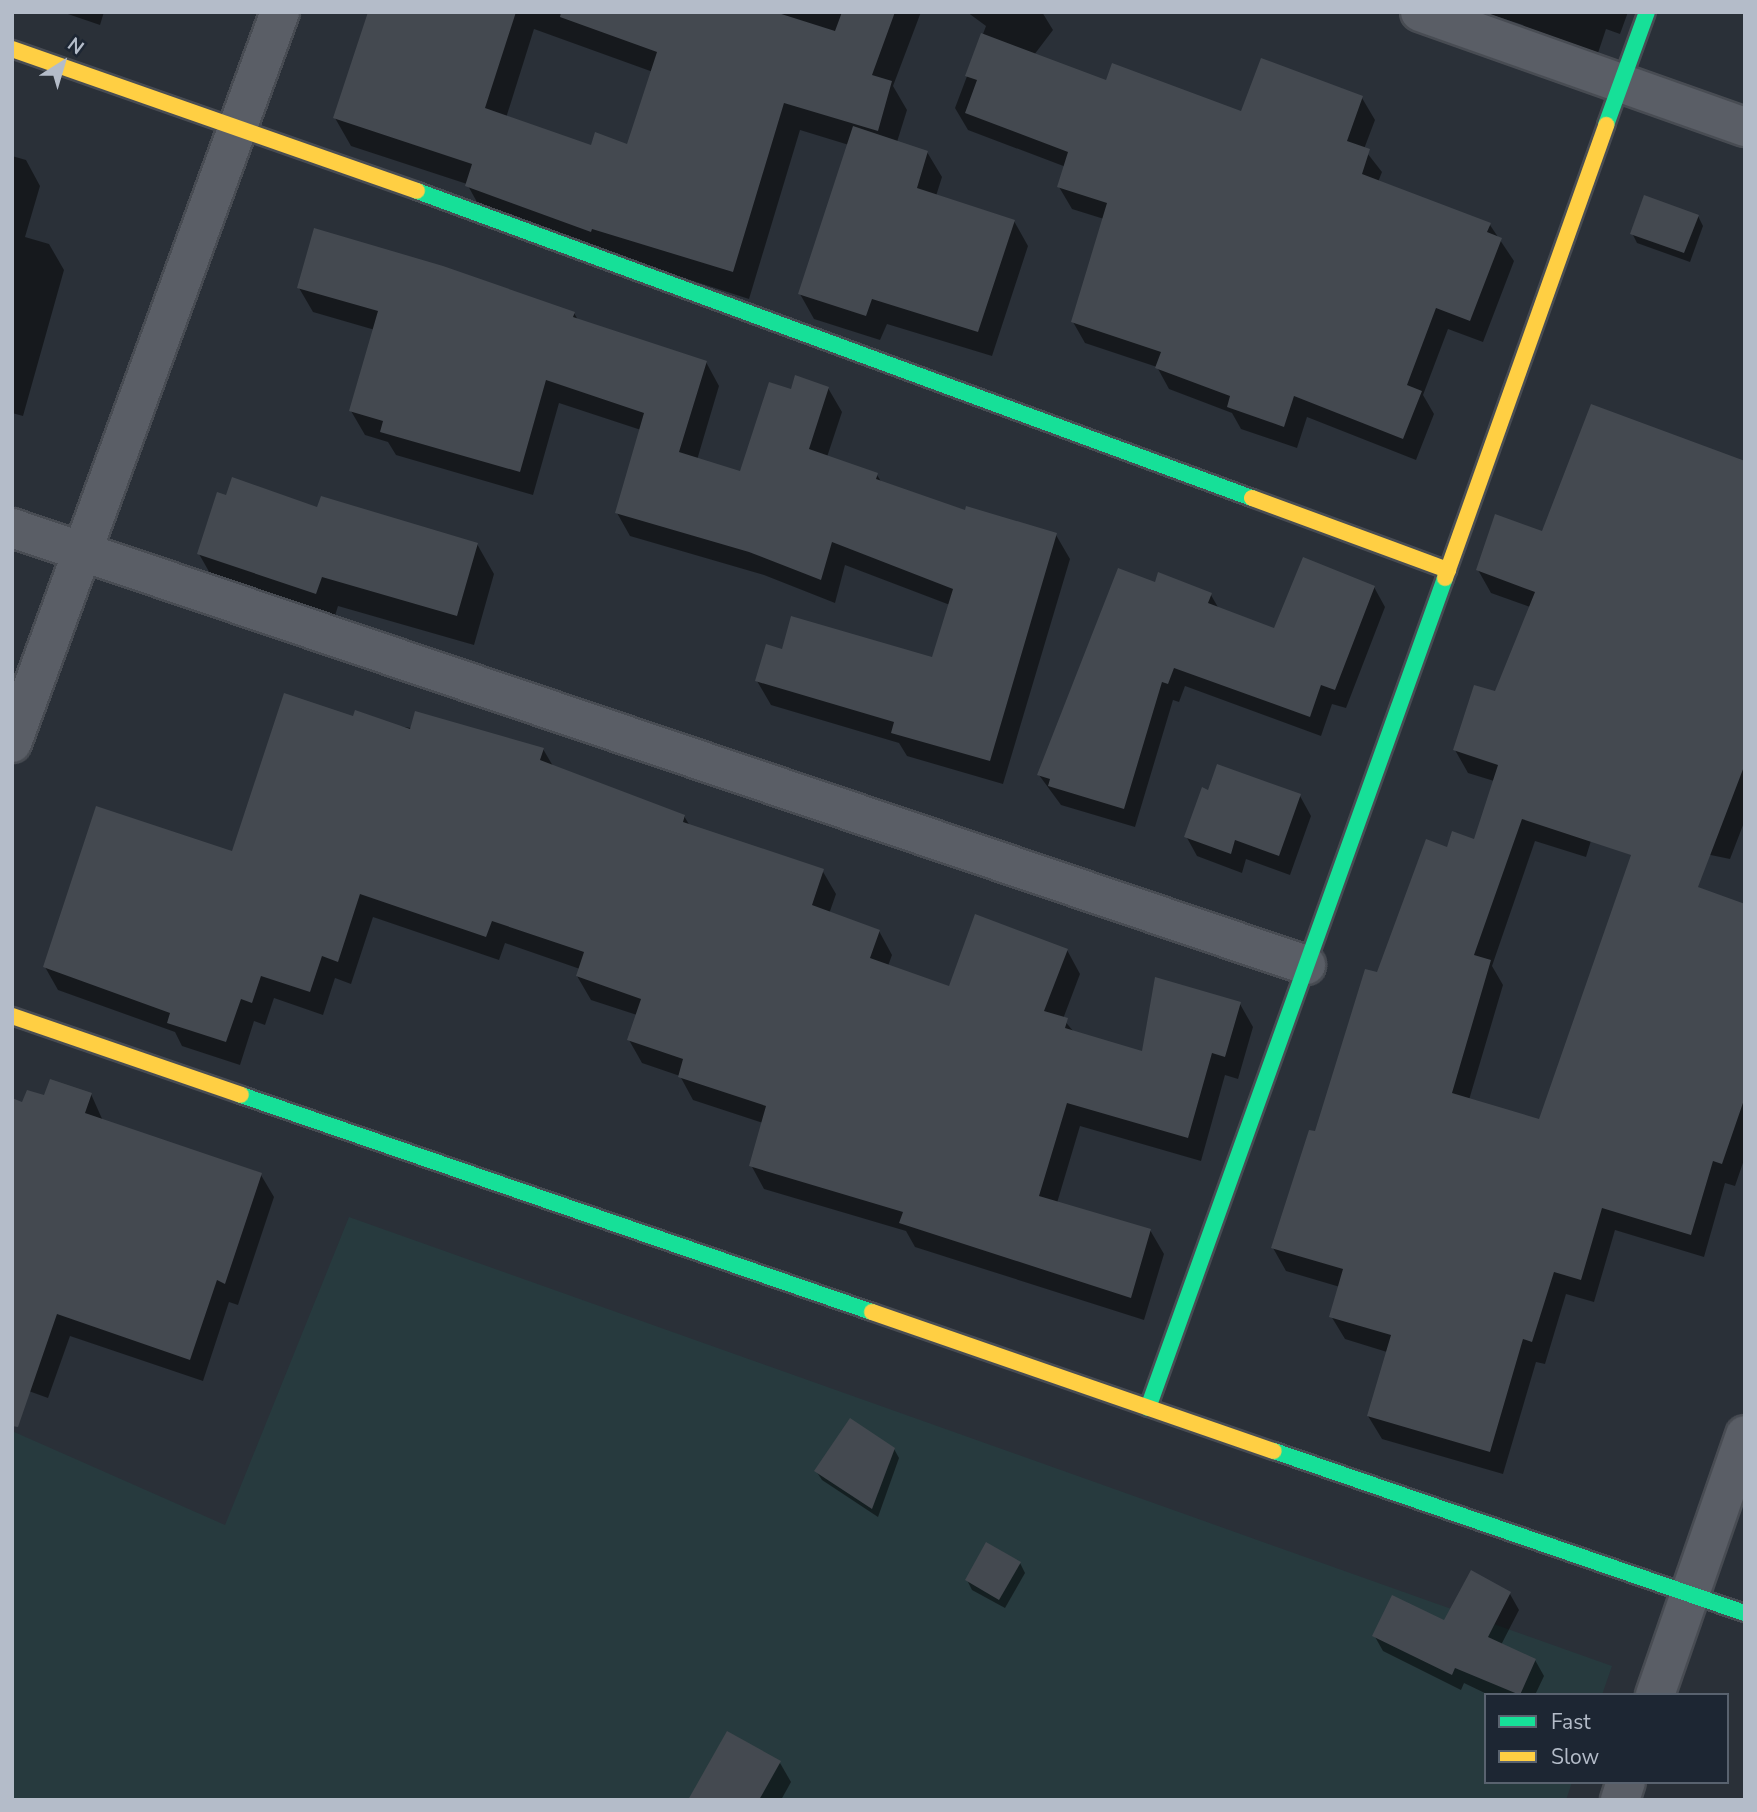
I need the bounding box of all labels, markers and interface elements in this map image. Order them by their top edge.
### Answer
north arrow [28,28,98,98]
text: N [62,32,89,61]
legend [1484,1693,1729,1784]
text: Fast [1551,1708,1591,1736]
text: Slow [1551,1743,1599,1771]

